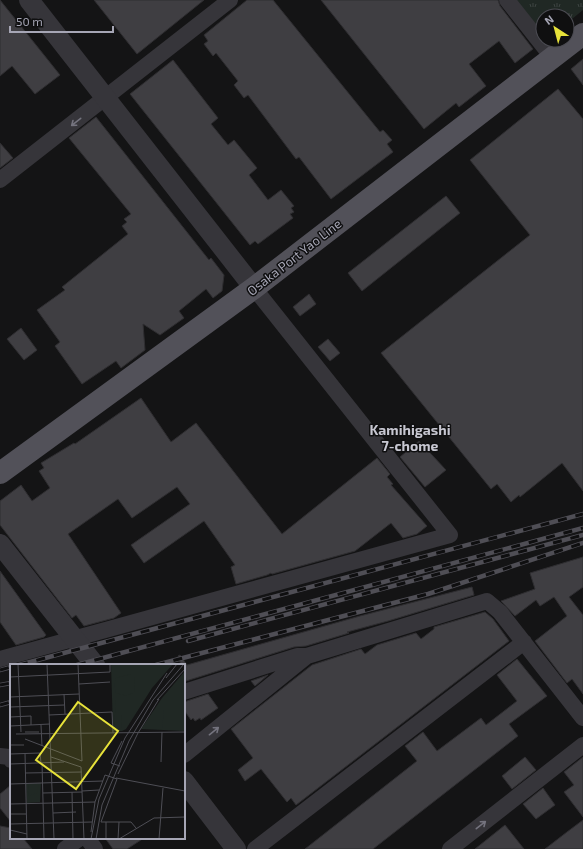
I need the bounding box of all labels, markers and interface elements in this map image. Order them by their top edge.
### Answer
scale bar [10,8,113,34]
north arrow [535,8,575,48]
text: N [542,12,556,27]
text: 50 m [16,14,43,28]
one-way arrow [71,117,82,126]
street label: Osaka Port Yao Line [244,215,344,299]
district label: Kamihigashi 7-chome [369,421,451,454]
inset map [10,664,185,839]
one-way arrow [209,726,220,735]
one-way arrow [475,821,486,829]

